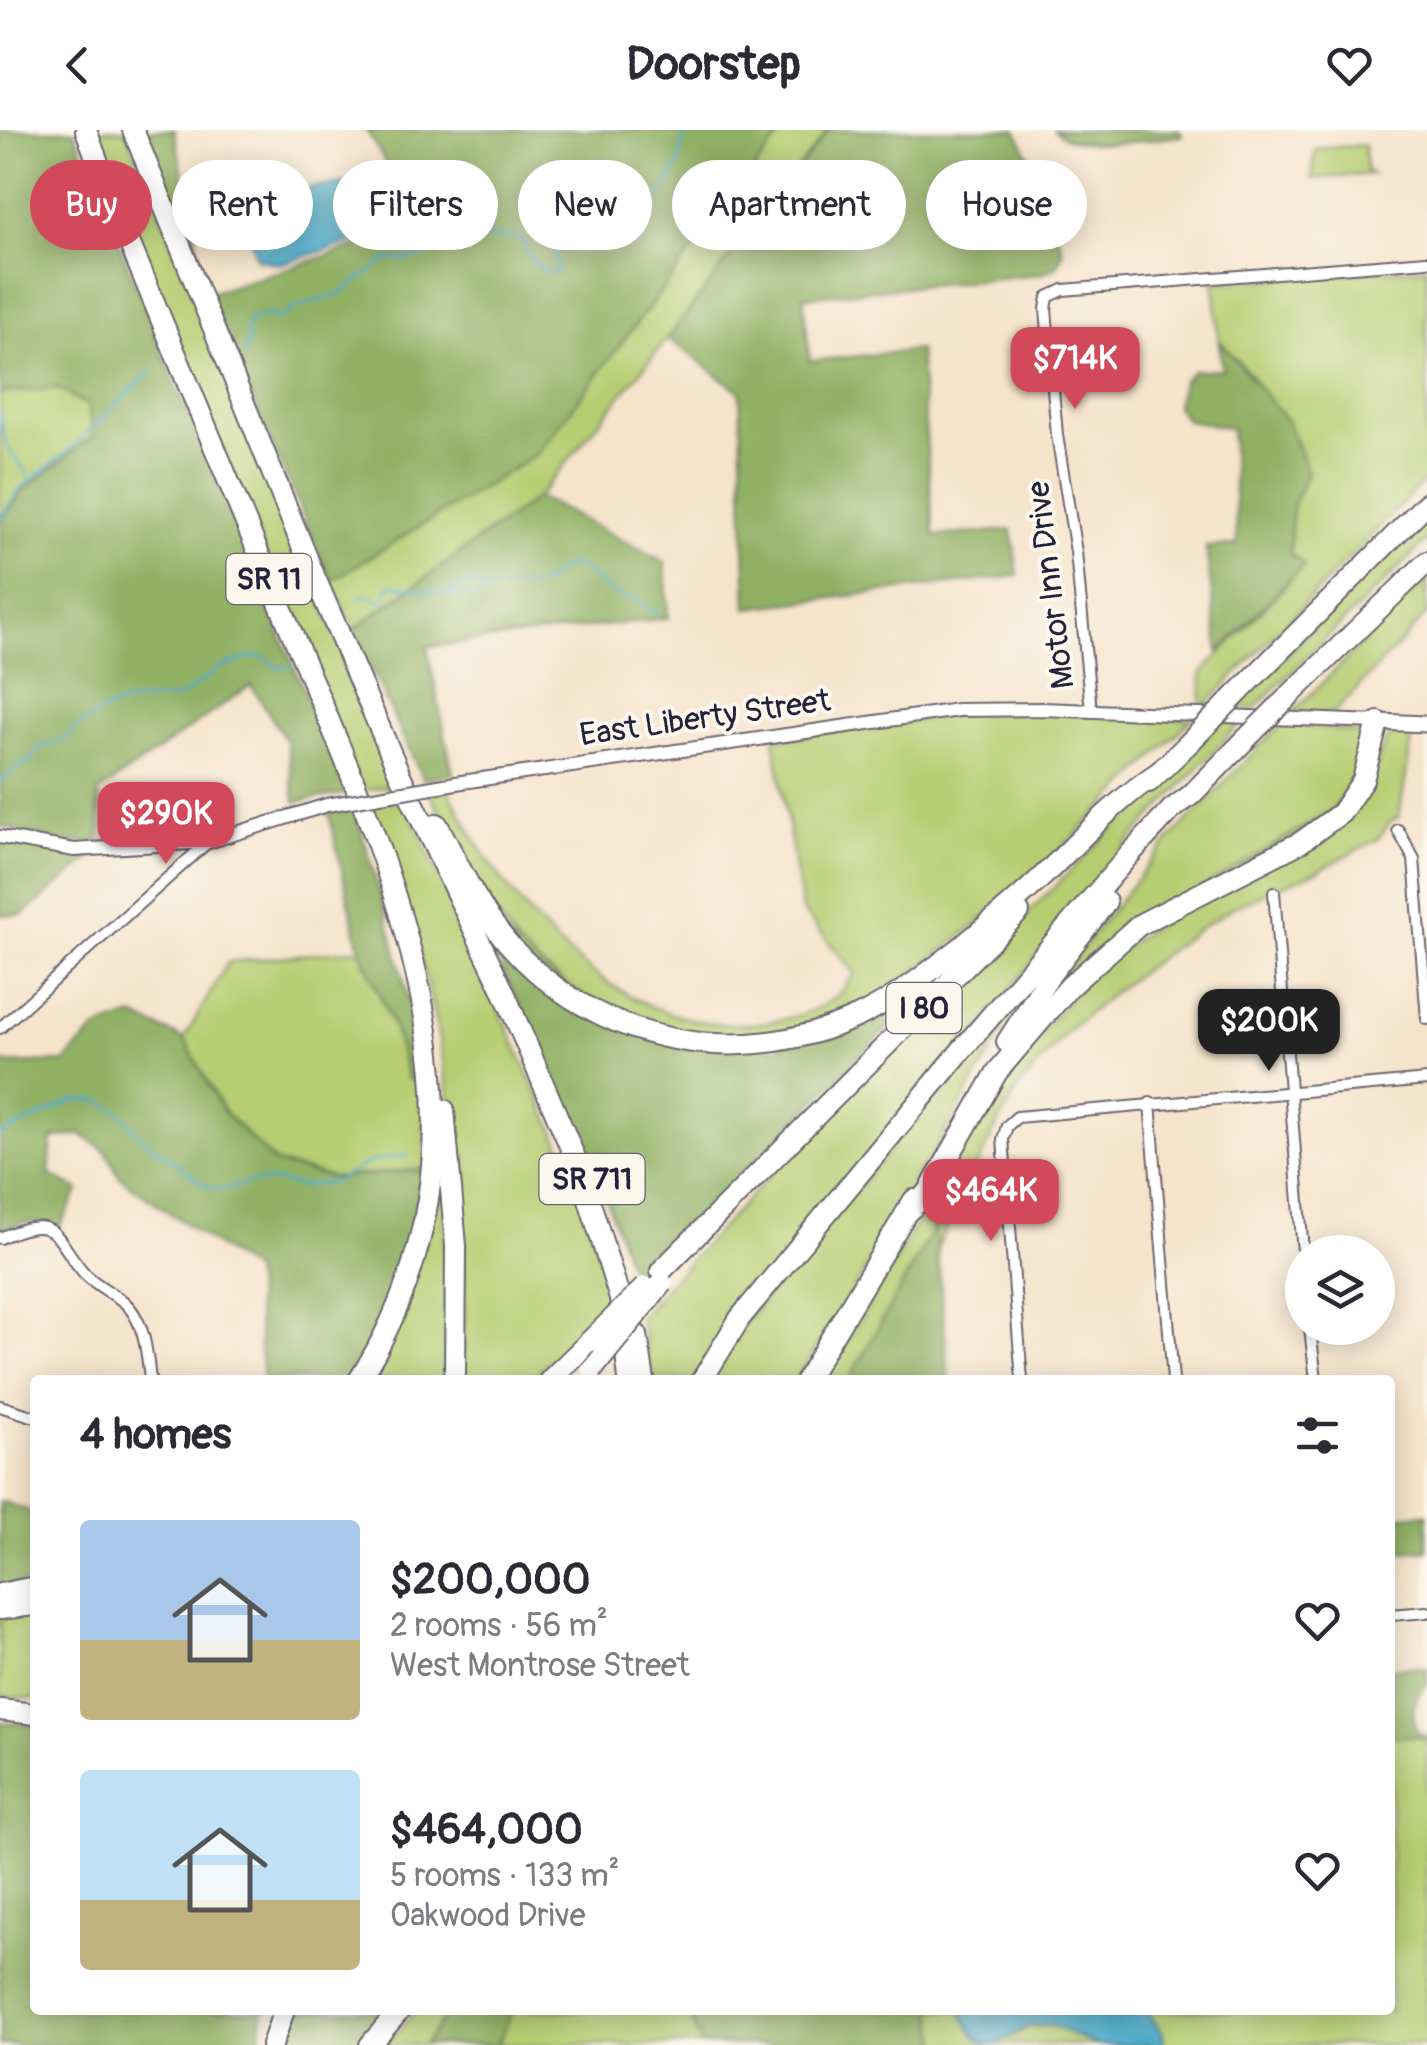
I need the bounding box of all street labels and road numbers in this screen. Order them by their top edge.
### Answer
street label: Motor Inn Drive [1018,479,1084,691]
road number: SR 11 [226,554,312,604]
street label: East Liberty Street [577,681,833,755]
road number: I 80 [886,983,962,1033]
road number: SR 711 [540,1154,644,1204]

